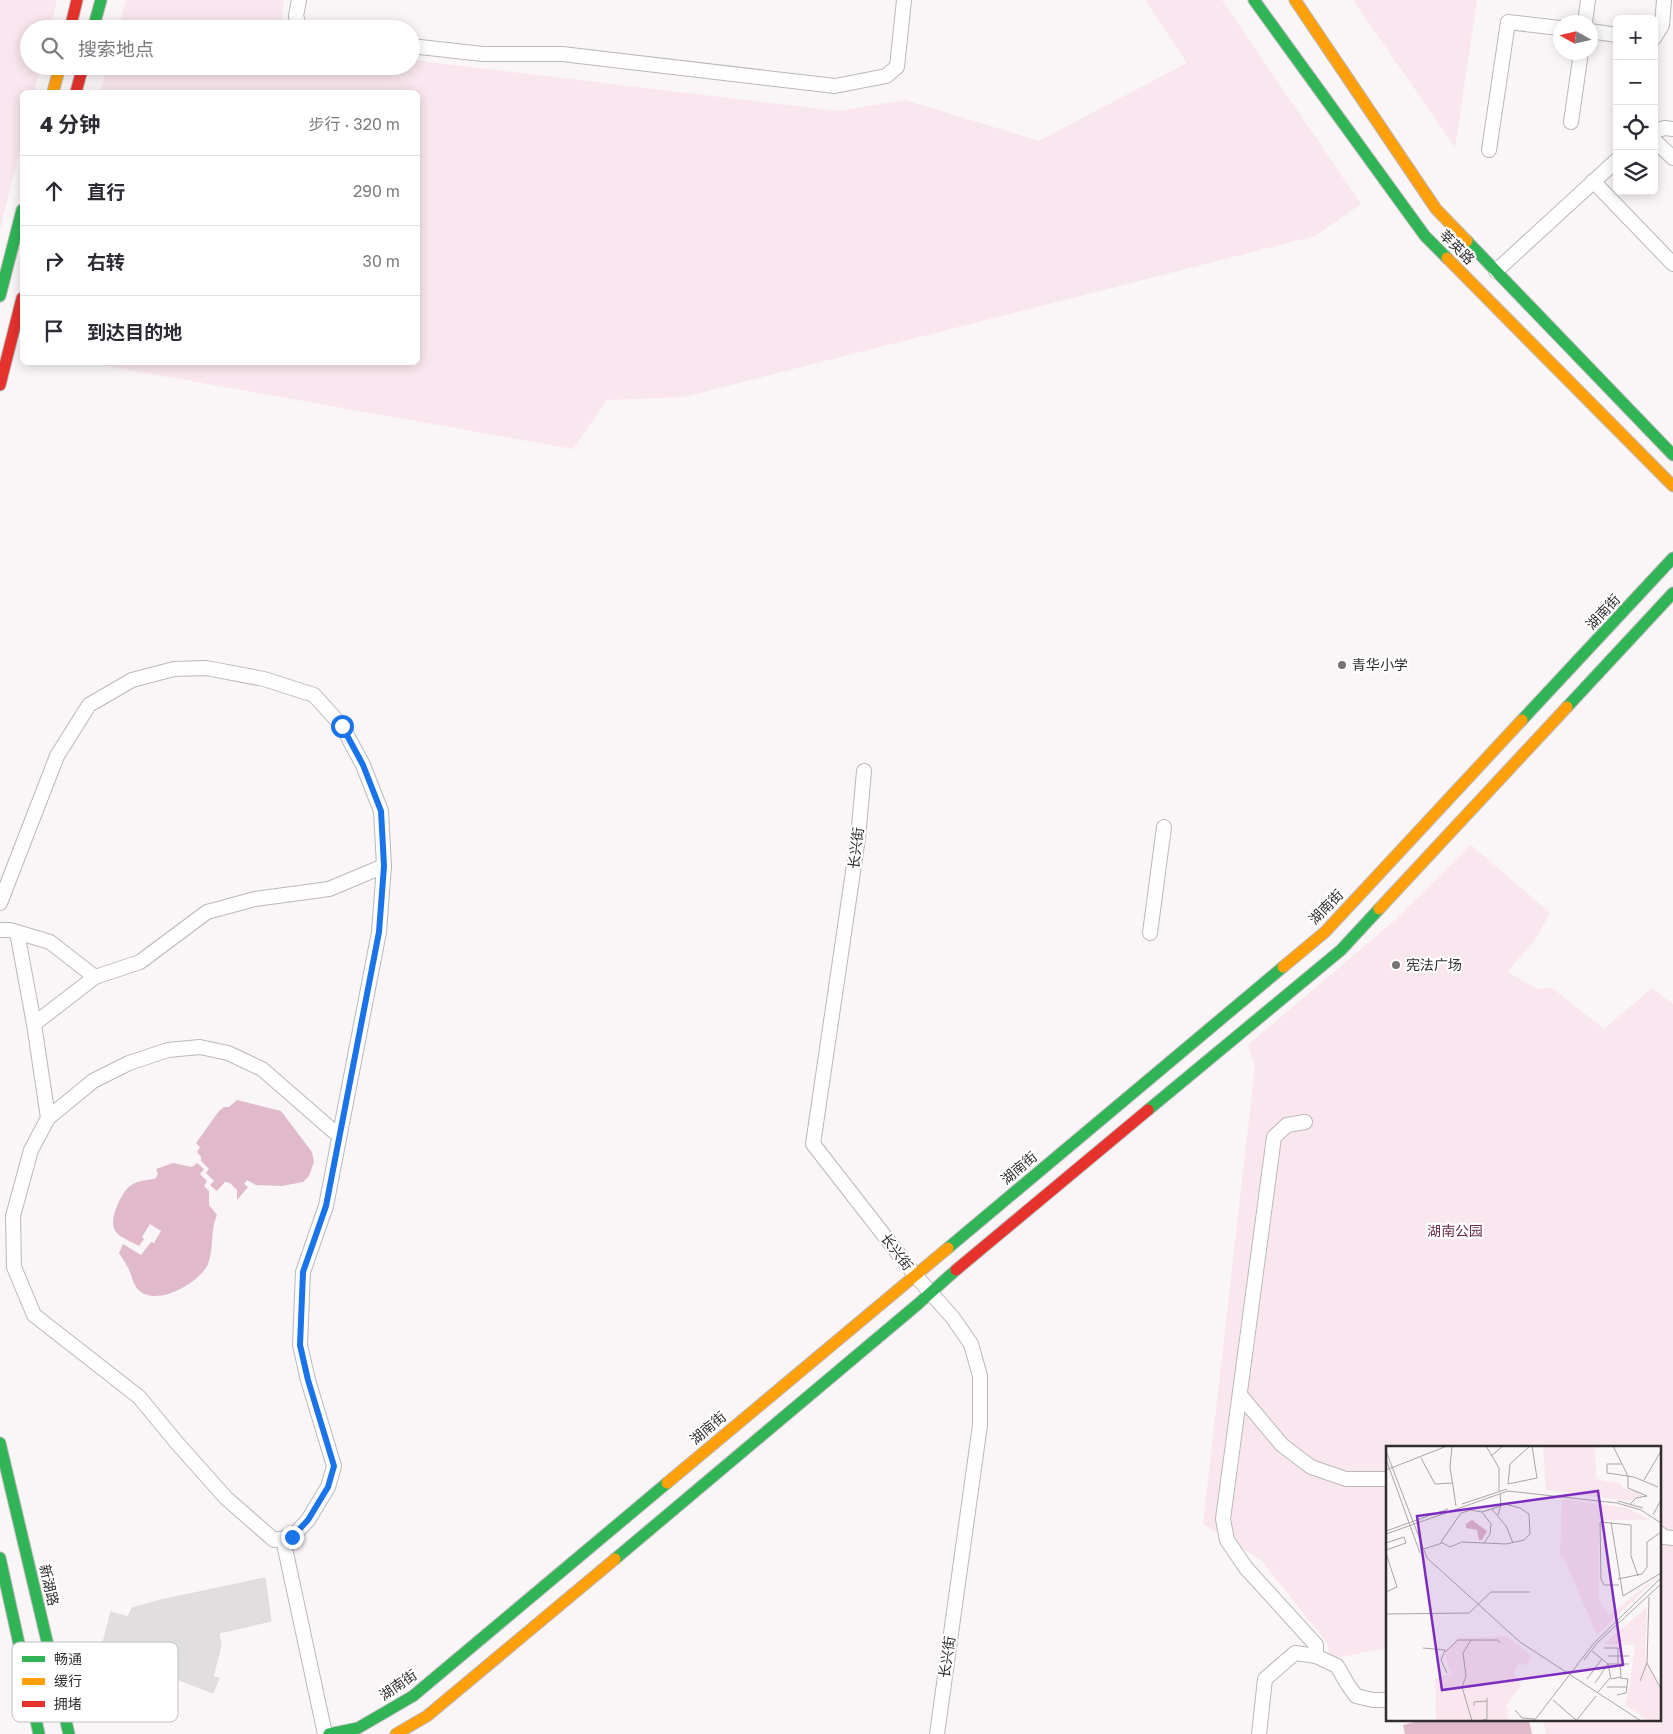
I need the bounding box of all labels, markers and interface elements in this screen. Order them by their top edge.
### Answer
north arrow [1553,15,1598,60]
map controls [1613,15,1658,195]
button: + [1613,15,1658,60]
search box [20,20,420,75]
icon: search [38,34,66,62]
text: 搜索地点 [78,37,154,60]
button: − [1613,60,1658,105]
button: locate [1613,105,1658,150]
text: 4 分钟 [40,111,100,137]
text: 步行 · 320 m [308,114,400,134]
button: layers [1613,150,1658,195]
icon: ahead [40,177,68,205]
text: 直行 [87,180,125,203]
text: 290 m [353,181,400,201]
street label: 莘英路 [1436,226,1478,268]
icon: right [40,247,68,275]
text: 右转 [87,250,125,273]
text: 30 m [363,251,400,271]
icon: arrive [40,317,68,345]
text: 到达目的地 [87,320,182,343]
street label: 湖南街 [1582,591,1623,633]
place label: 青华小学 [1352,656,1408,673]
marker: 青华小学 [1336,659,1348,671]
route start [331,715,354,738]
street label: 长兴街 [845,826,866,870]
street label: 湖南街 [1305,886,1346,928]
place label: 宪法广场 [1406,956,1462,973]
marker: 宪法广场 [1390,959,1402,971]
street label: 湖南街 [997,1148,1040,1188]
park label: 湖南公园 [1427,1222,1483,1239]
street label: 长兴街 [878,1230,917,1274]
street label: 湖南街 [686,1408,729,1448]
inset map [1386,1446,1660,1722]
route end [281,1526,304,1549]
street label: 新湖路 [36,1563,62,1607]
street label: 长兴街 [935,1635,958,1679]
legend [12,1642,178,1722]
text: 畅通 [54,1650,82,1667]
street label: 湖南街 [376,1666,420,1703]
text: 缓行 [54,1672,82,1689]
text: 拥堵 [54,1695,82,1712]

